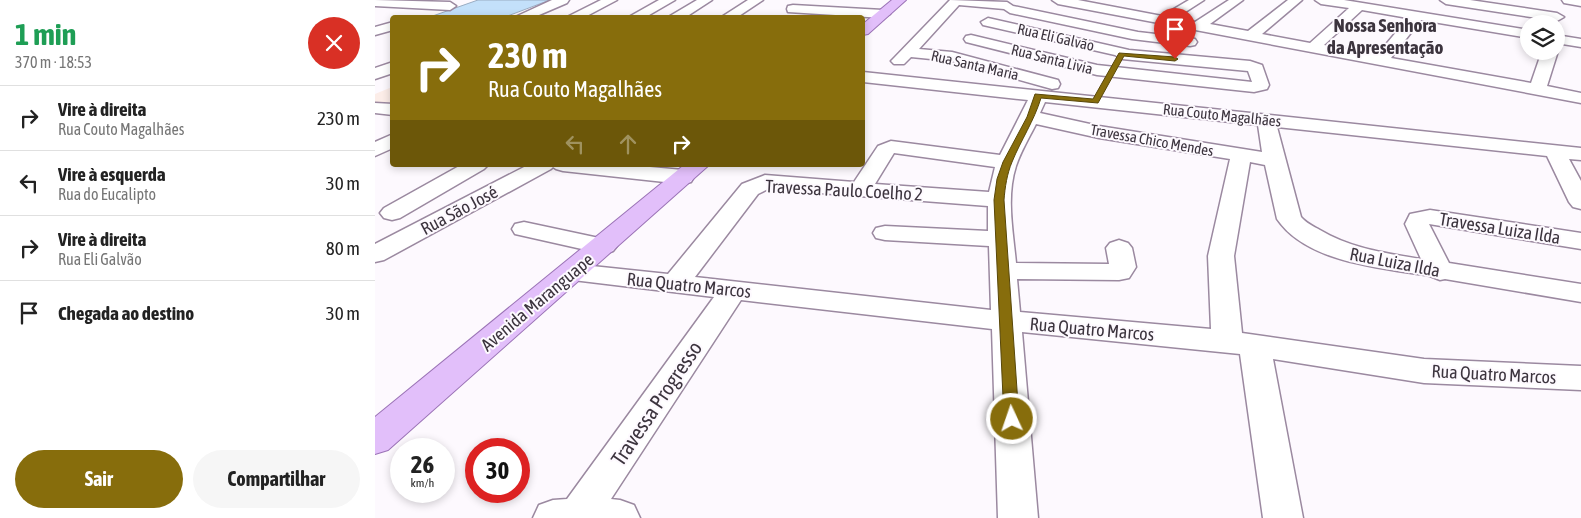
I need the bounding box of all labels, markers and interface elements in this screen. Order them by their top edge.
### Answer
pin [1154,8,1196,59]
district label: Nossa Senhora da Apresentação [1327,14,1443,58]
icon: arrive [1161,15,1189,43]
map controls [1520,15,1565,60]
button: layers [1520,15,1565,60]
text: 1 min [15,17,76,51]
button: close [308,17,360,69]
street label: Rua Eli Galvão [1016,20,1096,54]
icon: right [405,35,470,100]
text: 230 m [488,35,567,75]
street label: Rua Santa Livia [1009,41,1095,77]
street label: Rua Santa Maria [929,47,1021,83]
text: 370 m · 18:53 [15,53,92,71]
text: Rua Couto Magalhães [488,76,662,102]
text: Vire à direita [58,98,146,120]
street label: Rua Couto Magalhães [1162,100,1282,130]
icon: right [15,104,43,132]
text: 230 m [317,107,360,129]
text: Rua Couto Magalhães [58,120,184,138]
street label: Travessa Chico Mendes [1089,121,1215,159]
icon: left [561,130,589,158]
icon: ahead [614,130,642,158]
icon: right [667,130,695,158]
text: Vire à esquerda [58,163,166,185]
icon: left [15,169,43,197]
text: 30 m [326,172,360,194]
street label: Travessa Paulo Coelho 2 [765,175,923,205]
street label: Rua São José [417,181,501,239]
text: Rua do Eucalipto [58,185,156,203]
street label: Travessa Luiza Ilda [1438,208,1562,248]
text: Vire à direita [58,228,146,250]
icon: right [15,234,43,262]
text: 80 m [326,237,360,259]
street label: Rua Luiza Ilda [1348,243,1442,281]
street label: Avenida Maranguape [476,249,598,355]
text: Rua Eli Galvão [58,250,142,268]
street label: Rua Quatro Marcos [626,268,752,302]
icon: arrive [15,299,43,327]
text: Chegada ao destino [58,302,194,324]
text: 30 m [326,302,360,324]
street label: Rua Quatro Marcos [1029,313,1155,345]
street label: Travessa Progresso [606,336,706,470]
street label: Rua Quatro Marcos [1431,360,1557,388]
position arrow [985,392,1037,444]
speed limit sign: 30 [465,438,530,503]
button: Sair [15,450,183,508]
button: Compartilhar [193,450,360,508]
text: 26 [411,450,434,478]
text: km/h [411,476,434,490]

